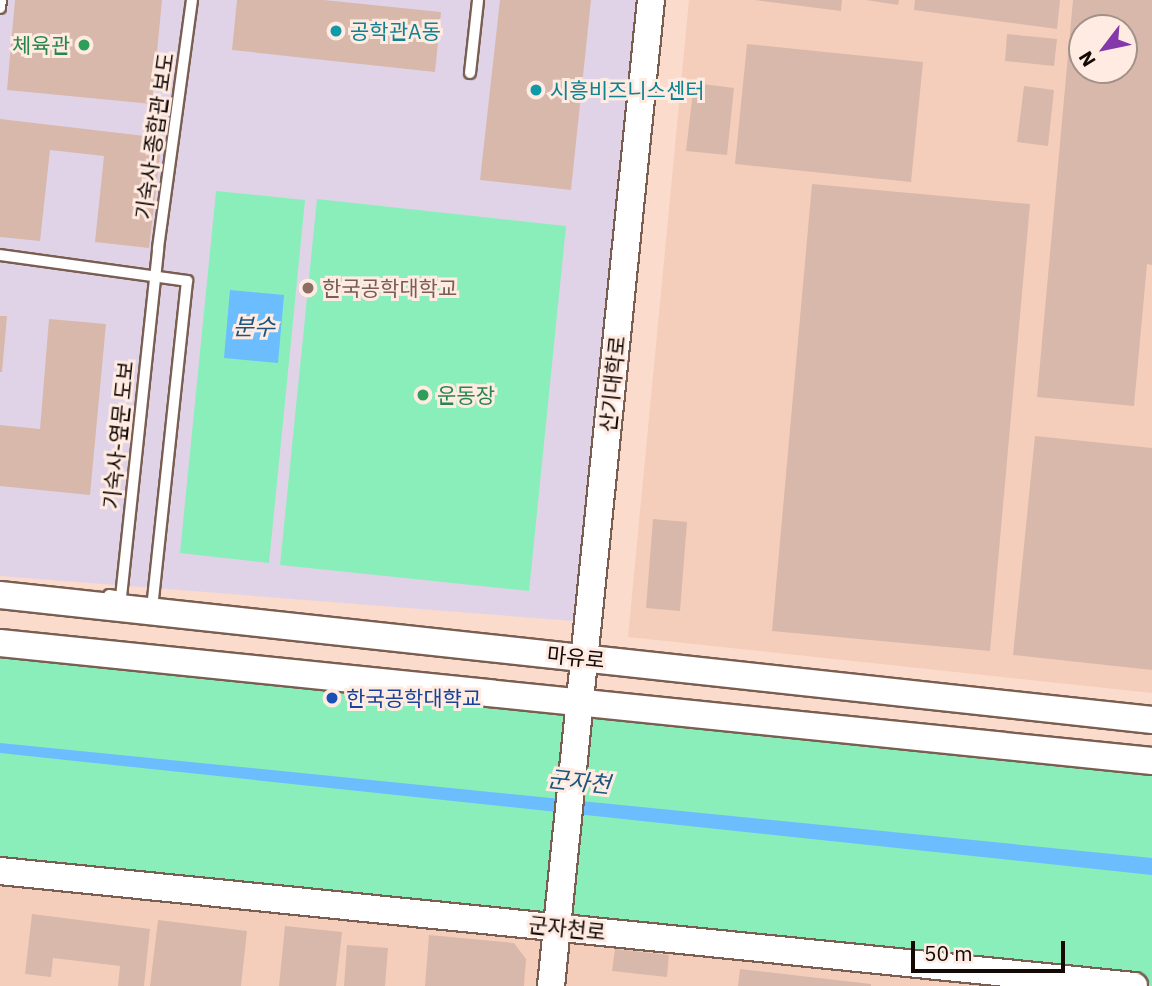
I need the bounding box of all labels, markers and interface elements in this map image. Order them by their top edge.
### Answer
north arrow [1068,14,1138,84]
place label: 공학관A동 [350,18,441,44]
marker: 공학관A동 [328,23,344,39]
place label: 체육관 [12,32,70,58]
marker: 체육관 [76,37,92,53]
text: N [1073,47,1101,71]
street label: 기숙사-종합관 보도 [130,51,178,221]
place label: 시흥비즈니스센터 [550,77,705,103]
marker: 시흥비즈니스센터 [528,82,544,98]
place label: 한국공학대학교 [322,275,457,301]
marker: 한국공학대학교 [300,280,316,296]
water label: 분수 [233,312,275,340]
street label: 산기대학로 [594,335,630,433]
street label: 기숙사-옆문 도보 [98,360,138,510]
place label: 운동장 [437,382,495,408]
marker: 운동장 [415,387,431,403]
street label: 마유로 [546,641,606,673]
place label: 한국공학대햑교 [346,685,481,711]
marker: 한국공학대햑교 [324,690,340,706]
water label: 군자천 [546,764,612,798]
street label: 군자천로 [527,911,607,945]
scale bar [914,926,1068,970]
text: 50 m [924,939,973,967]

